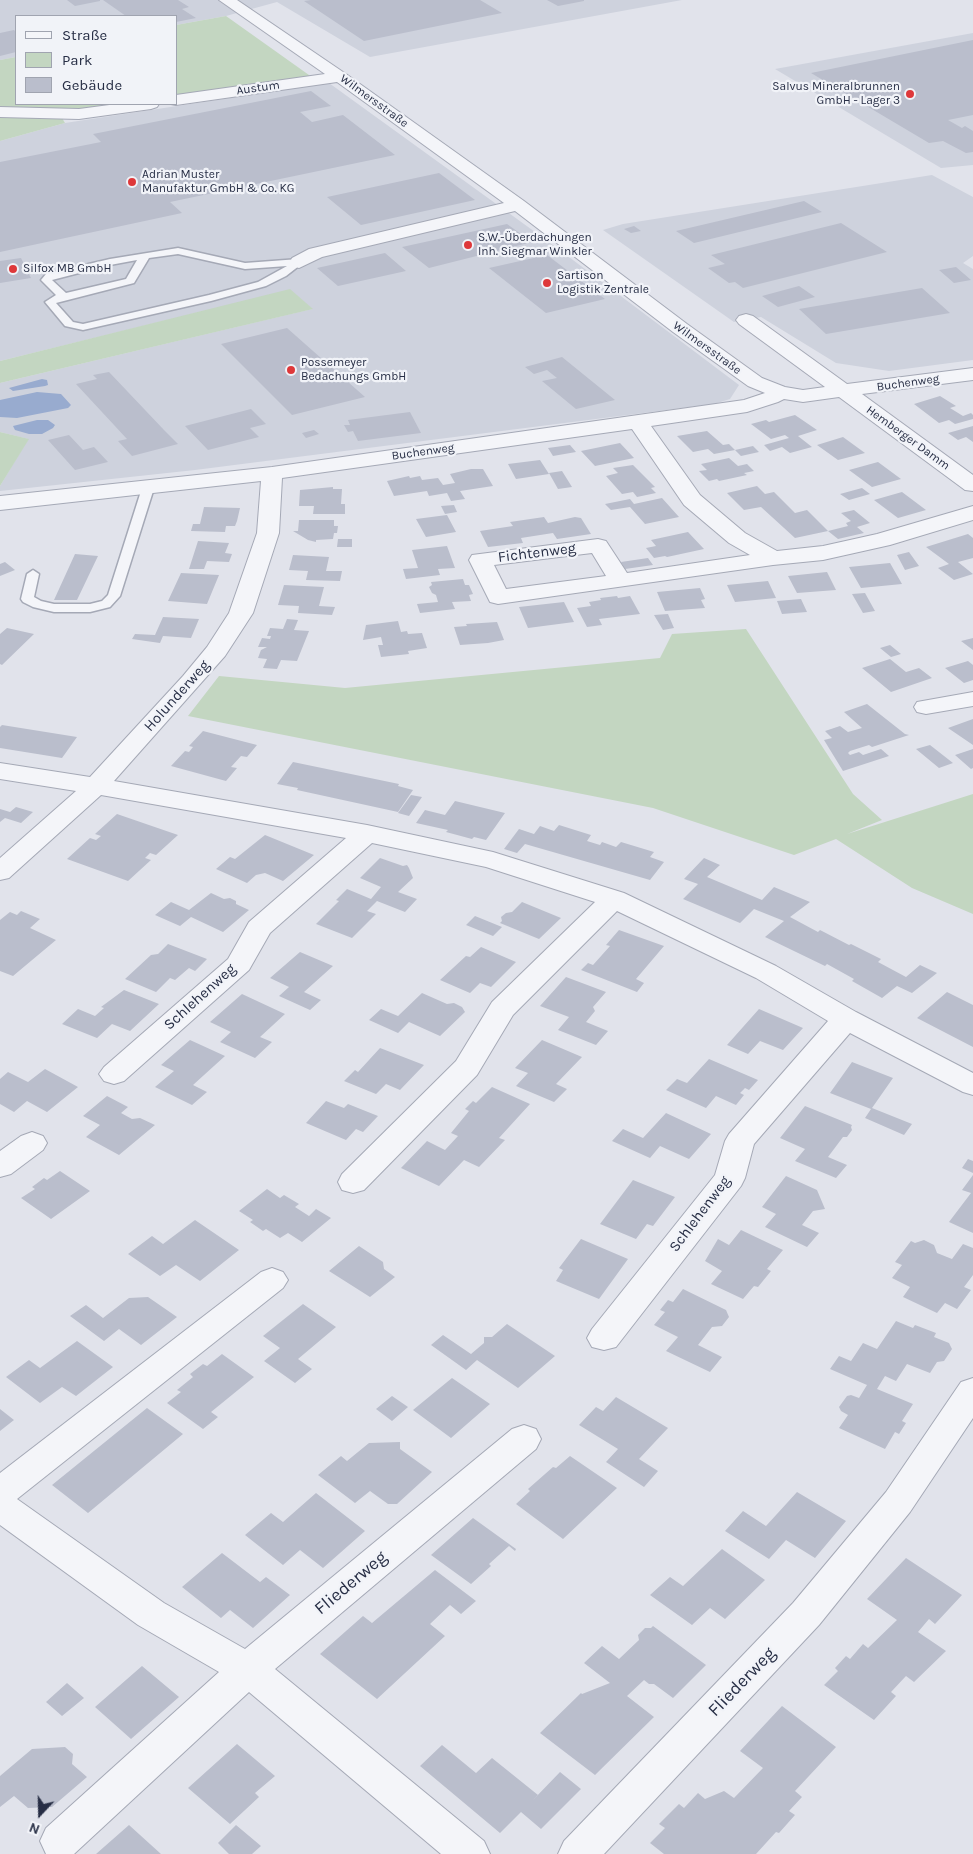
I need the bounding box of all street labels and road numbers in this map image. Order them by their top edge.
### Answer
street label: Wilmersstraße [337,71,411,131]
street label: Austum [235,78,281,98]
street label: Wilmersstraße [670,318,744,378]
street label: Buchenweg [876,371,940,395]
street label: Hemberger Damm [863,403,953,473]
street label: Buchenweg [391,440,455,464]
street label: Fichtenweg [497,539,577,567]
street label: Holunderweg [140,657,214,735]
street label: Schlehenweg [160,960,240,1034]
street label: Schlehenweg [666,1172,734,1256]
street label: Fliederweg [310,1546,392,1620]
street label: Fliederweg [704,1643,780,1721]

